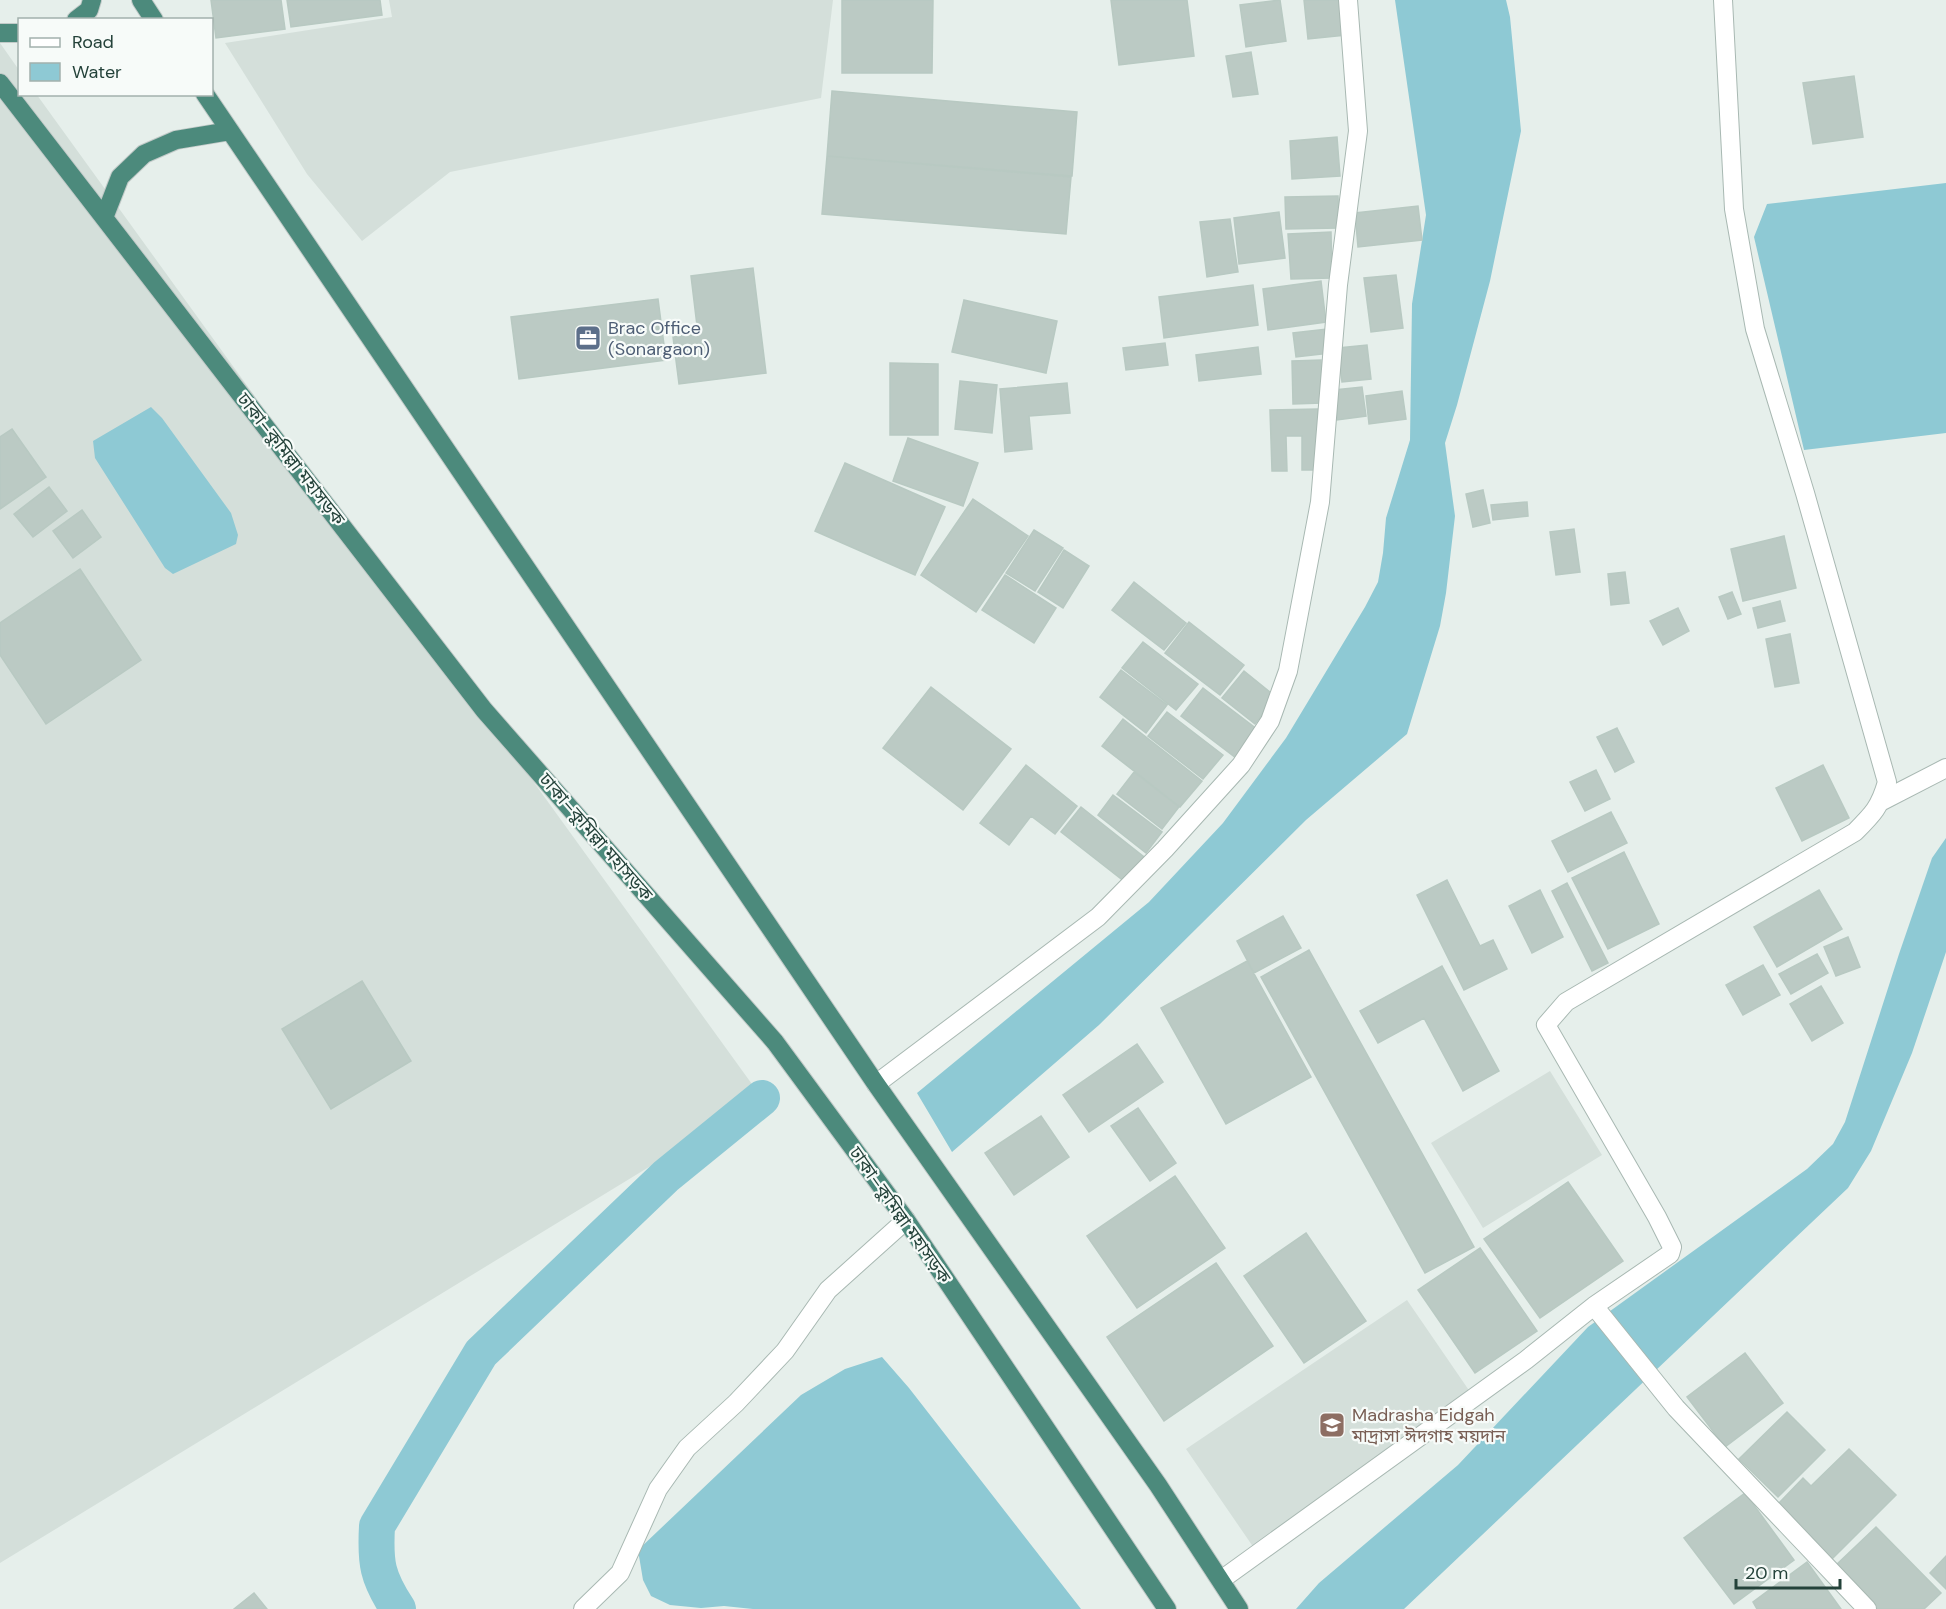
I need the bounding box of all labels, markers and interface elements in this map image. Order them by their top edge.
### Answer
legend [18,18,213,96]
text: Road [72,30,114,54]
text: Water [72,60,122,84]
place label: Brac Office (Sonargaon) [608,316,710,361]
office icon: Brac Office (Sonargaon) [573,323,603,353]
street label: ঢাকা–কুমিল্লা মহাসড়ক [231,387,351,531]
street label: ঢাকা–কুমিল্লা মহাসড়ক [533,767,658,906]
street label: ঢাকা–কুমিল্লা মহাসড়ক [843,1141,957,1289]
place label: Madrasha Eidgah মাদ্রাসা ঈদগাহ ময়দান [1351,1403,1507,1448]
school or university icon: Madrasha Eidgah মাদ্রাসা ঈদগাহ ময়দান [1317,1410,1347,1440]
scale bar [1736,1552,1840,1590]
text: 20 m [1745,1561,1788,1585]

